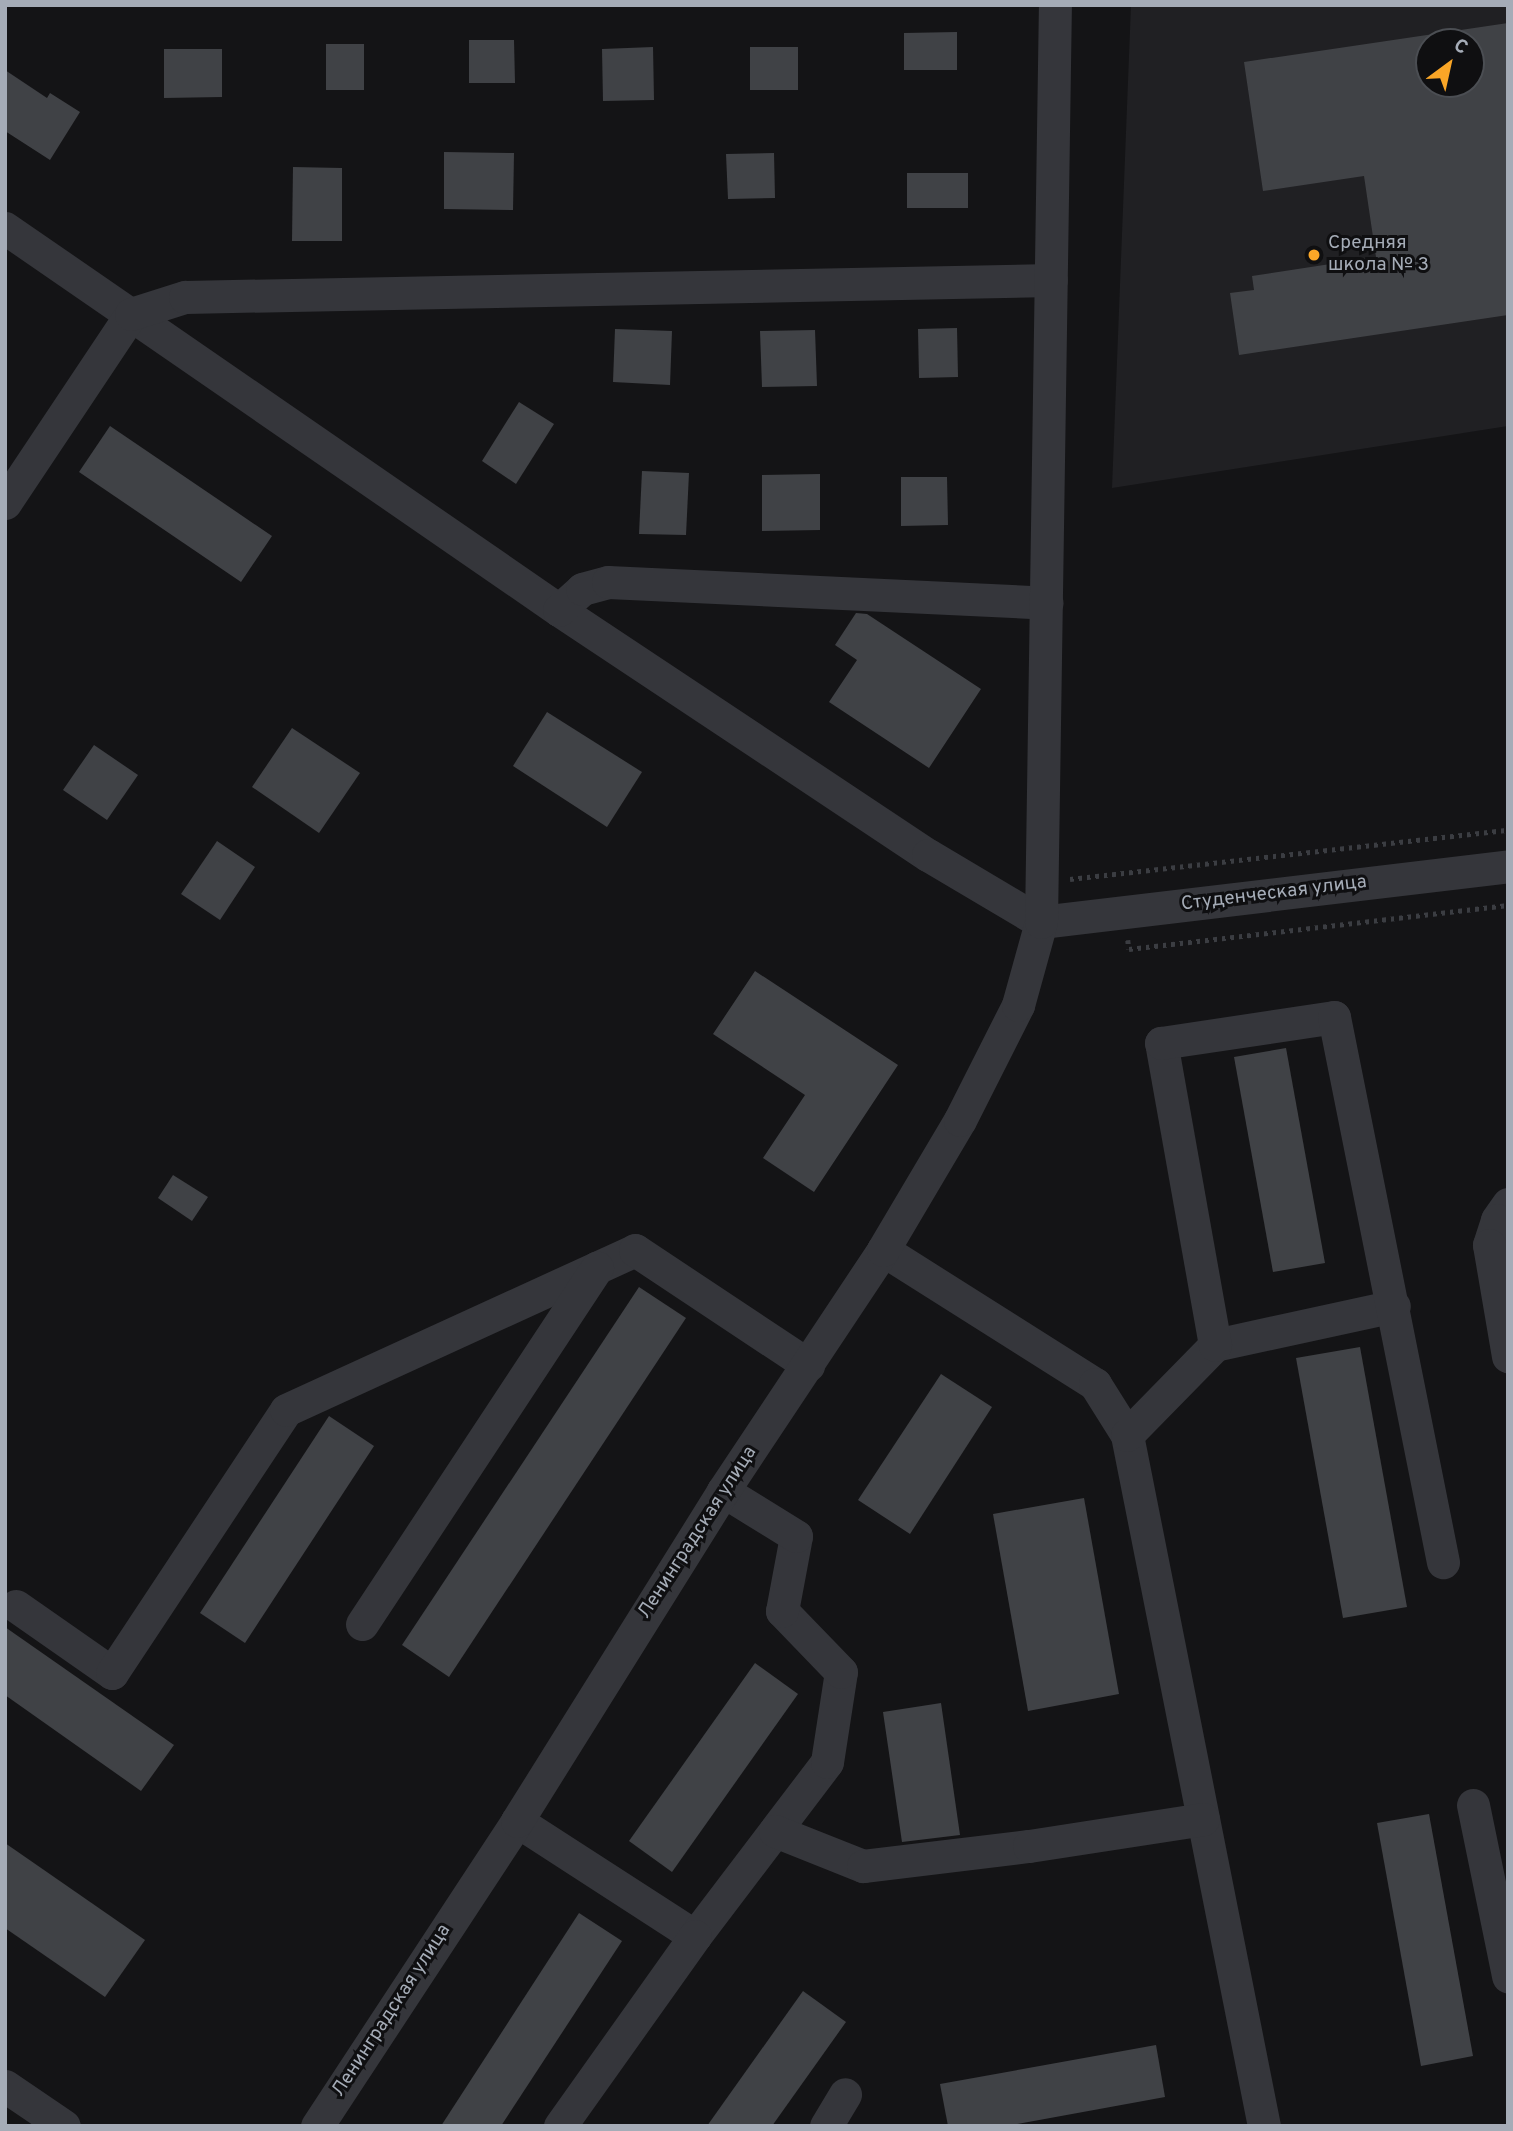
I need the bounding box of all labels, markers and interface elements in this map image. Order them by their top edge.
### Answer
north arrow [1415,28,1485,98]
text: С [1449,34,1472,60]
place label: Средняя школа № 3 [1328,233,1429,277]
marker: Средняя школа № 3 [1306,247,1322,263]
street label: Студенческая улица [1180,871,1368,917]
street label: Ленинградская улица [634,1442,762,1624]
street label: Ленинградская улица [328,1920,456,2102]

